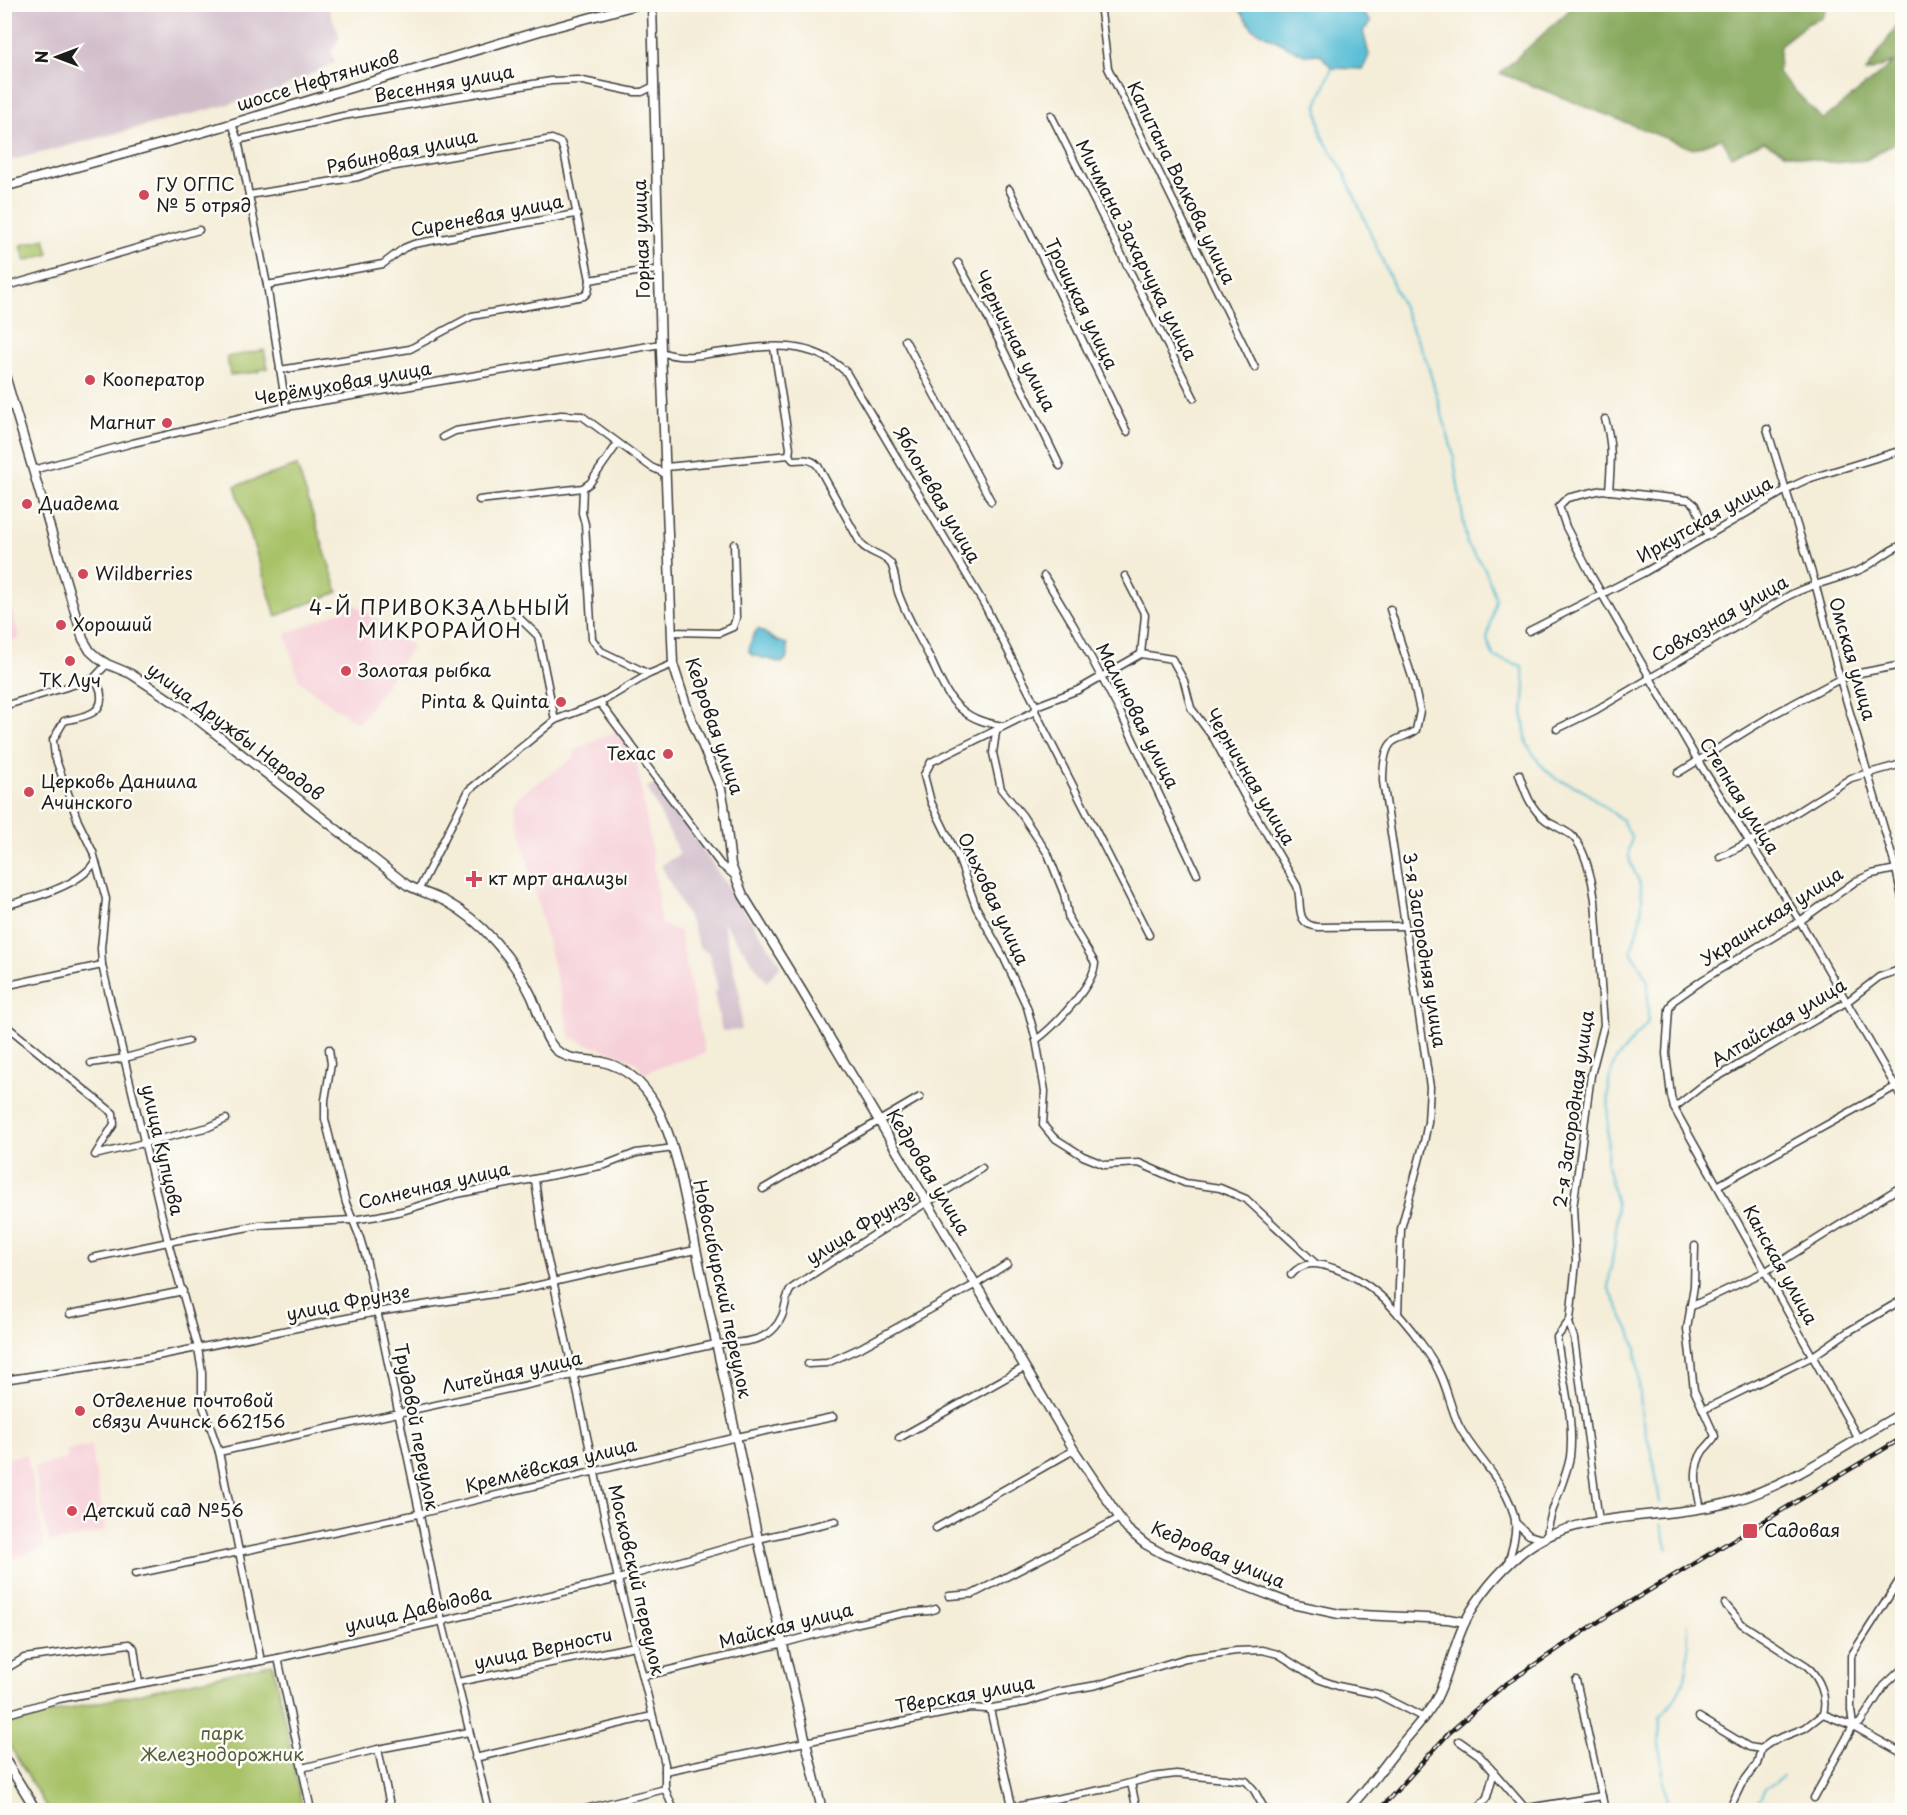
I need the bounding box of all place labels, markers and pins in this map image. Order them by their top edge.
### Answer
place label: ГУ ОГПС № 5 отряд [156,170,251,218]
marker: ГУ ОГПС № 5 отряд [137,188,151,202]
place label: Кооператор [102,365,205,392]
marker: Кооператор [83,373,97,387]
place label: Магнит [89,408,156,435]
marker: Магнит [160,416,174,430]
place label: Диадема [38,489,119,516]
marker: Диадема [20,497,34,511]
place label: Wildberries [95,559,193,586]
marker: Wildberries [76,567,90,581]
place label: Хороший [73,610,152,637]
marker: Хороший [54,618,68,632]
marker: ТК Луч [63,654,77,668]
place label: Золотая рыбка [358,656,492,683]
marker: Золотая рыбка [339,664,353,678]
place label: ТК Луч [39,666,101,693]
place label: Pinta & Quinta [421,687,550,714]
marker: Pinta & Quinta [554,695,568,709]
place label: Техас [606,739,656,766]
marker: Техас [661,747,675,761]
place label: Церковь Даниила Ачинского [41,767,198,815]
marker: Церковь Даниила Ачинского [22,785,36,799]
place label: кт мрт анализы [488,864,628,891]
marker: кт мрт анализы [465,870,483,888]
place label: Отделение почтовой связи Ачинск 662156 [92,1386,285,1434]
marker: Отделение почтовой связи Ачинск 662156 [73,1404,87,1418]
place label: Детский сад №56 [83,1496,244,1523]
marker: Детский сад №56 [65,1504,79,1518]
place label: Садовая [1764,1516,1840,1543]
marker: Садовая [1741,1522,1759,1540]

